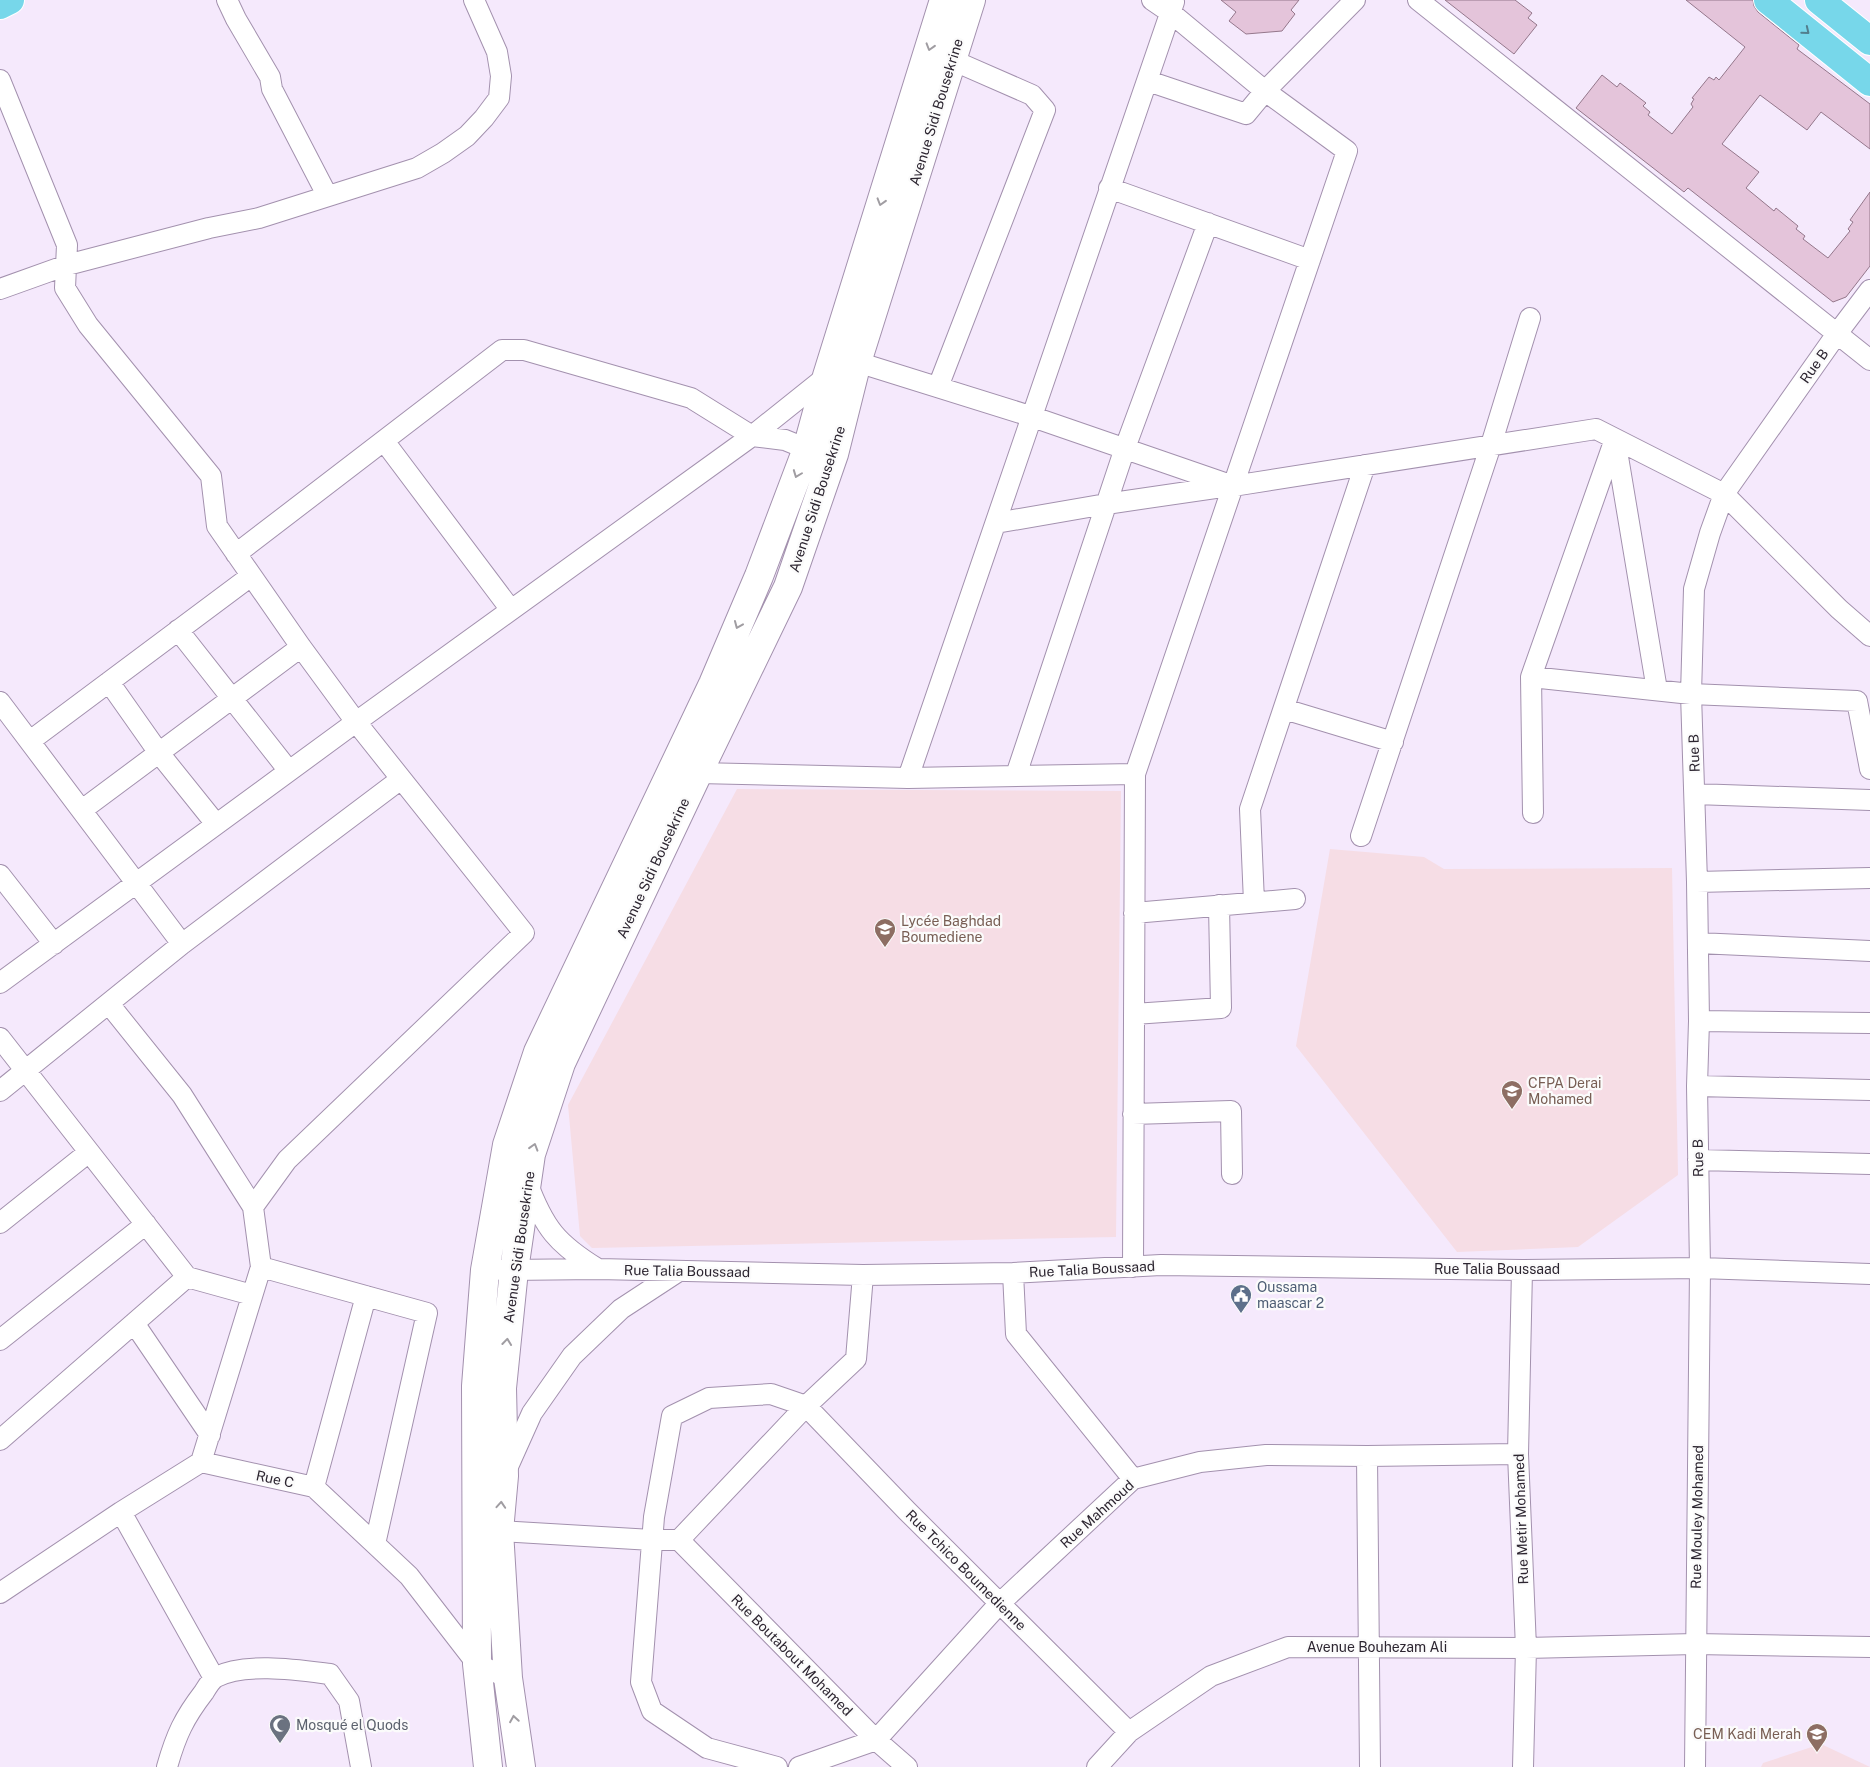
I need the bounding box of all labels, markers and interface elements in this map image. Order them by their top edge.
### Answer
one-way arrow [1800,25,1809,33]
street label: Avenue Sidi Bousekrine [906,36,966,187]
one-way arrow [925,42,935,50]
one-way arrow [877,197,887,205]
street label: Rue B [1797,346,1831,386]
street label: Avenue Sidi Bousekrine [786,424,848,574]
one-way arrow [793,469,803,478]
one-way arrow [734,620,744,629]
street label: Rue B [1685,734,1703,772]
street label: Avenue Sidi Bousekrine [613,795,693,941]
place label: Lycée Baghdad Boumediene [901,913,1001,945]
school or university icon: Lycée Baghdad Boumediene [873,917,897,948]
place label: CFPA Derai Mohamed [1528,1075,1601,1107]
school or university icon: CFPA Derai Mohamed [1500,1079,1524,1110]
street label: Rue B [1690,1139,1706,1177]
one-way arrow [528,1143,538,1152]
street label: Avenue Sidi Bousekrine [500,1170,538,1324]
street label: Rue Talia Boussaad [1029,1258,1155,1280]
street label: Rue Talia Boussaad [1434,1261,1560,1277]
street label: Rue Talia Boussaad [624,1262,750,1280]
place label: Oussama maascar 2 [1257,1279,1324,1311]
public building icon: Oussama maascar 2 [1229,1283,1253,1314]
one-way arrow [501,1338,512,1346]
street label: Rue Mouley Mohamed [1688,1445,1706,1589]
street label: Rue Metir Mohamed [1511,1453,1531,1585]
street label: Rue C [255,1467,295,1491]
street label: Rue Mahmoud [1057,1477,1137,1551]
one-way arrow [496,1500,507,1508]
street label: Rue Tchico Boumedienne [903,1507,1029,1633]
street label: Rue Boutabout Mohamed [728,1591,856,1719]
street label: Avenue Bouhezam Ali [1307,1639,1447,1655]
mosque icon: Mosqué el Quods [268,1713,292,1744]
one-way arrow [509,1714,520,1722]
place label: Mosqué el Quods [296,1717,408,1733]
school or university icon: CEM Kadi Merah [1805,1722,1829,1753]
place label: CEM Kadi Merah [1693,1726,1801,1742]

